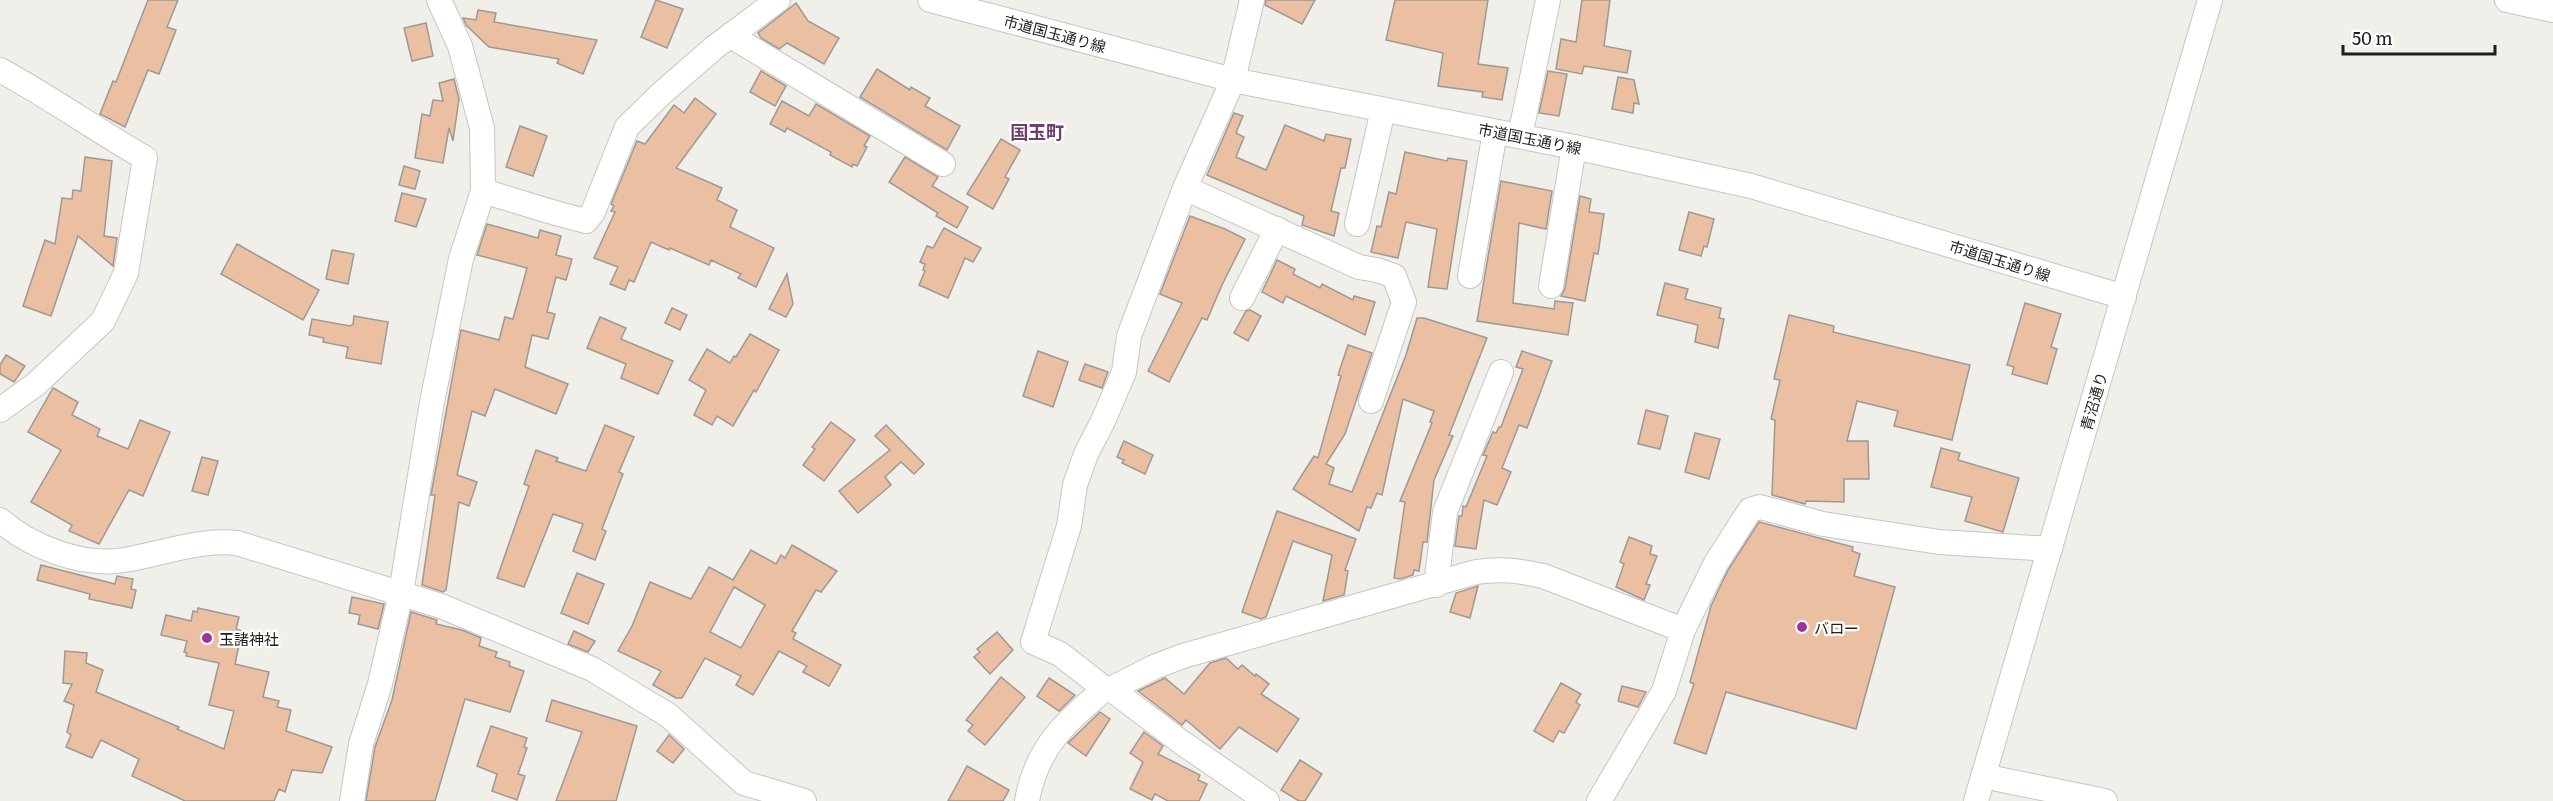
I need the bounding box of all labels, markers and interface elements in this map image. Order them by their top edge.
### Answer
street label: 市道国玉通り線 [1001,8,1109,58]
scale bar [2343,18,2494,56]
text: 50 m [2352,24,2393,51]
street label: 市道国玉通り線 [1476,117,1584,159]
district label: 国玉町 [1010,118,1064,145]
street label: 市道国玉通り線 [1946,234,2054,286]
street label: 青沼通り [2074,369,2112,433]
place label: バロー [1814,616,1859,639]
marker: バロー [1795,620,1809,634]
place label: 玉諸神社 [219,627,279,650]
marker: 玉諸神社 [200,631,214,645]

